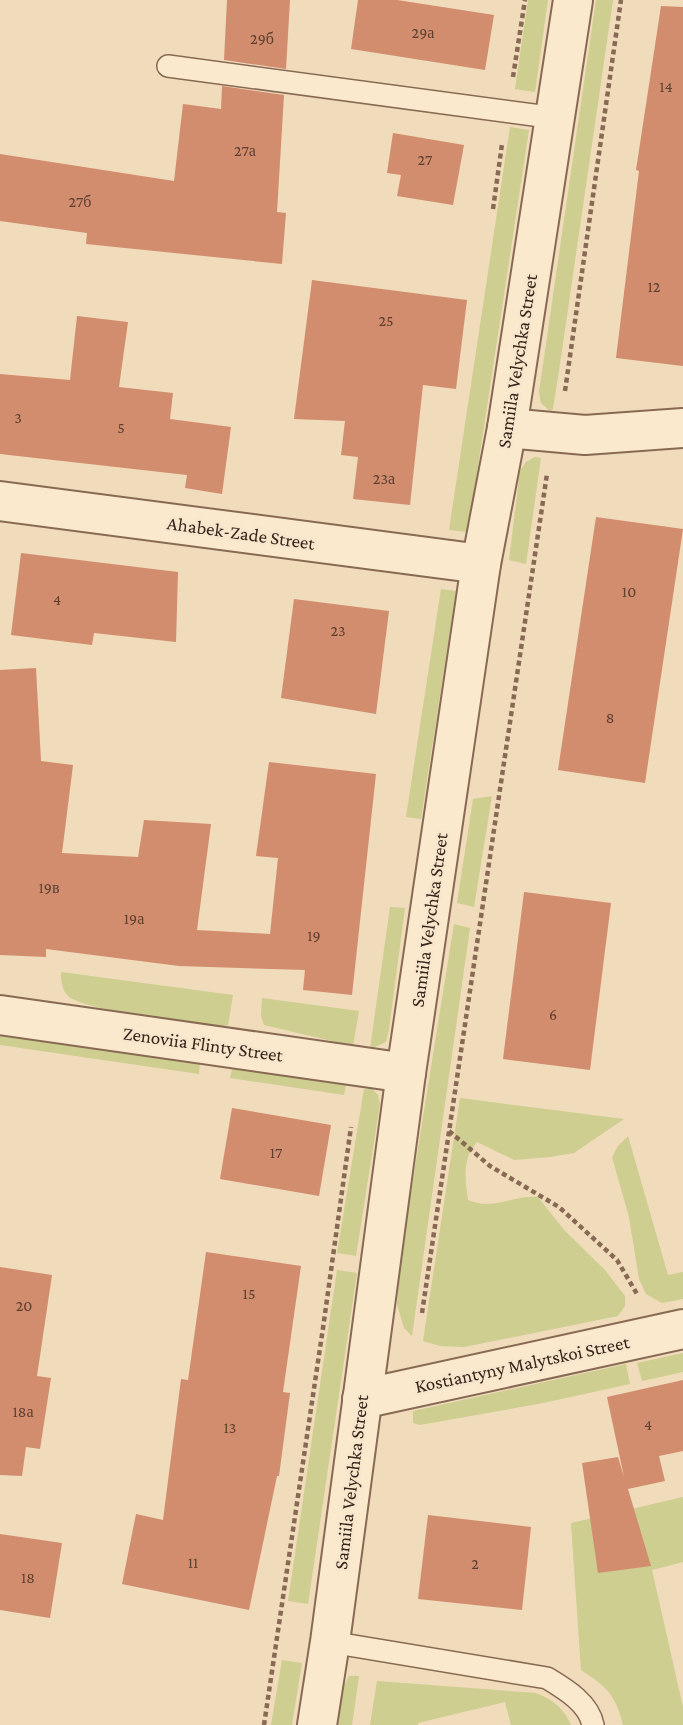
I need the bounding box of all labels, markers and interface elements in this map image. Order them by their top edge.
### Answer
house number: 29а [412,24,434,41]
house number: 29б [250,30,274,47]
house number: 14 [659,78,673,95]
house number: 27а [234,142,256,159]
house number: 27 [418,151,433,168]
house number: 27б [69,193,91,210]
street label: Samiila Velychka Street [493,272,541,450]
house number: 12 [648,278,661,295]
house number: 25 [378,312,394,329]
house number: 3 [14,409,22,426]
house number: 5 [117,419,125,436]
house number: 23а [373,470,395,487]
street label: Ahabek-Zade Street [166,512,317,554]
house number: 10 [622,583,636,600]
house number: 4 [53,591,61,608]
house number: 23 [330,622,346,639]
house number: 8 [606,709,614,726]
street label: Samiila Velychka Street [406,831,452,1009]
house number: 19в [39,879,60,896]
house number: 19а [124,910,144,927]
house number: 19 [307,927,321,944]
house number: 6 [549,1006,557,1023]
street label: Zenoviia Flinty Street [122,1022,285,1066]
house number: 17 [270,1144,283,1161]
house number: 15 [243,1285,255,1302]
house number: 20 [16,1297,32,1314]
street label: Kostiantyny Malytskoi Street [413,1331,632,1397]
street label: Samiila Velychka Street [330,1393,372,1571]
house number: 18а [12,1403,34,1420]
house number: 4 [644,1416,652,1433]
house number: 13 [224,1419,236,1436]
house number: 11 [188,1554,198,1571]
house number: 2 [471,1555,479,1572]
house number: 18 [21,1569,35,1586]

